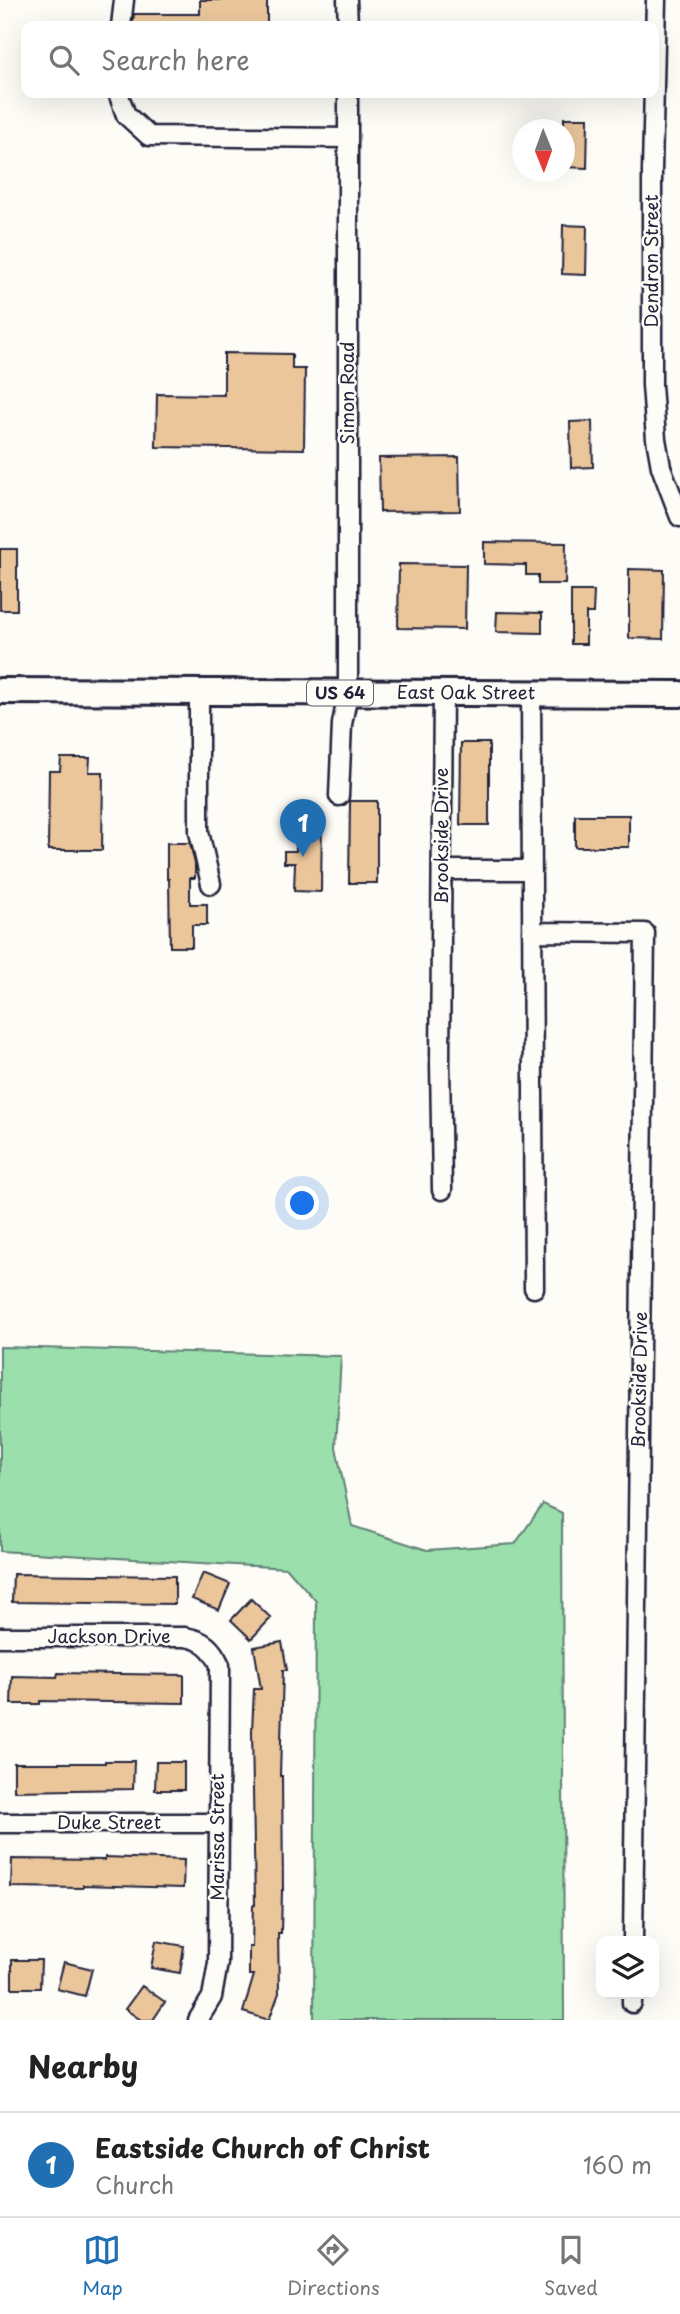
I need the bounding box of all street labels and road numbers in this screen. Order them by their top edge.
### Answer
street label: Dendron Street [637,194,664,328]
street label: Simon Road [333,342,360,444]
street label: East Oak Street [397,678,535,705]
road number: US 64 [307,680,373,706]
street label: Brookside Drive [427,768,454,904]
street label: Brookside Drive [624,1311,653,1449]
street label: Jackson Drive [48,1622,170,1649]
street label: Marissa Street [203,1773,230,1901]
street label: Duke Street [57,1808,161,1835]

